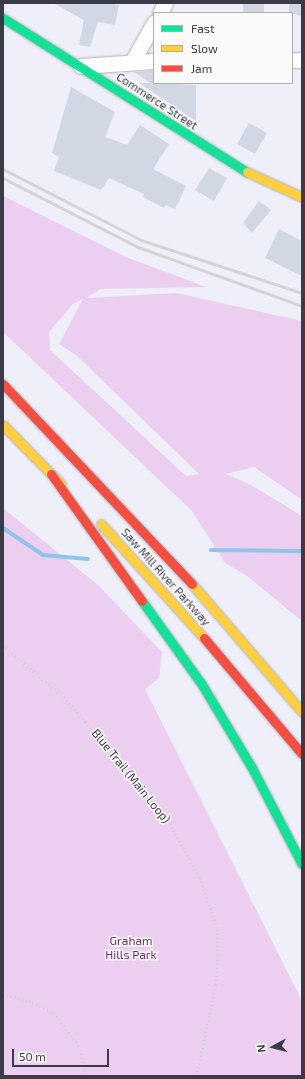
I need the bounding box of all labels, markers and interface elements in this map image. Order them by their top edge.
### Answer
legend [153,12,293,84]
text: Fast [191,21,214,35]
text: Slow [191,41,218,55]
text: Jam [191,61,212,75]
street label: Commerce Street [114,69,200,133]
street label: Saw Mill River Parkway [118,525,214,629]
street label: Blue Trail (Main Loop) [88,726,174,826]
park label: Graham Hills Park [105,934,157,962]
north arrow [253,1027,293,1067]
scale bar [14,1041,111,1067]
text: N [254,1044,268,1053]
text: 50 m [19,1049,46,1063]

